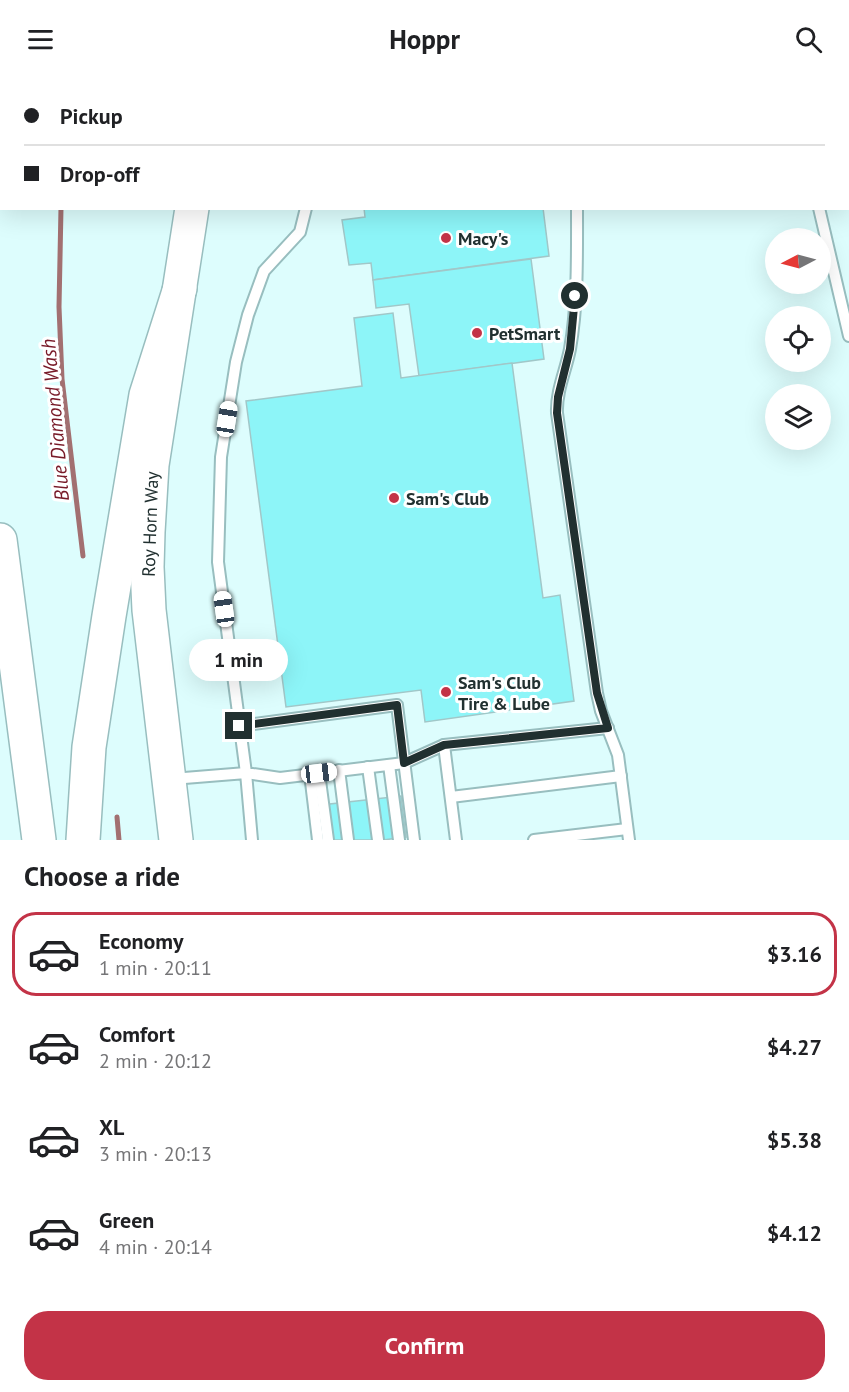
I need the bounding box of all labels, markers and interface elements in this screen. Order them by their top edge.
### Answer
text: Hoppr [389,22,460,56]
icon: menu [24,23,57,56]
icon: search [792,23,825,56]
text: Pickup [60,102,123,130]
text: Drop-off [60,160,139,188]
place label: Macy's [458,227,509,250]
north arrow [765,228,831,294]
map controls [765,228,831,450]
marker: Macy's [439,231,453,245]
route start [561,282,588,309]
button: locate [765,306,831,372]
place label: PetSmart [489,322,561,345]
marker: PetSmart [470,326,484,340]
water label: Blue Diamond Wash [35,338,75,502]
button: layers [765,384,831,450]
car [215,400,239,438]
street label: Roy Horn Way [137,470,163,577]
place label: Sam's Club [406,487,489,510]
marker: Sam's Club [387,491,401,505]
car [213,590,235,628]
callout: 1 min [190,639,288,681]
text: 1 min [214,647,263,673]
place label: Sam's Club Tire & Lube [458,671,550,715]
marker: Sam's Club Tire & Lube [439,685,453,699]
route end [225,712,252,739]
car [300,762,338,784]
text: Choose a ride [24,859,180,893]
icon: car [27,927,81,981]
text: Economy [99,927,183,955]
text: $3.16 [767,940,822,968]
text: 1 min · 20:11 [99,955,212,981]
icon: car [27,1020,81,1074]
text: Comfort [99,1020,175,1048]
text: $4.27 [767,1033,822,1061]
text: 2 min · 20:12 [99,1048,212,1074]
icon: car [27,1113,81,1167]
text: XL [99,1113,124,1141]
text: $5.38 [767,1126,822,1154]
text: 3 min · 20:13 [99,1141,212,1167]
icon: car [27,1206,81,1260]
text: Green [99,1206,154,1234]
text: $4.12 [767,1219,822,1247]
text: 4 min · 20:14 [99,1234,212,1260]
button: Confirm [24,1311,825,1380]

